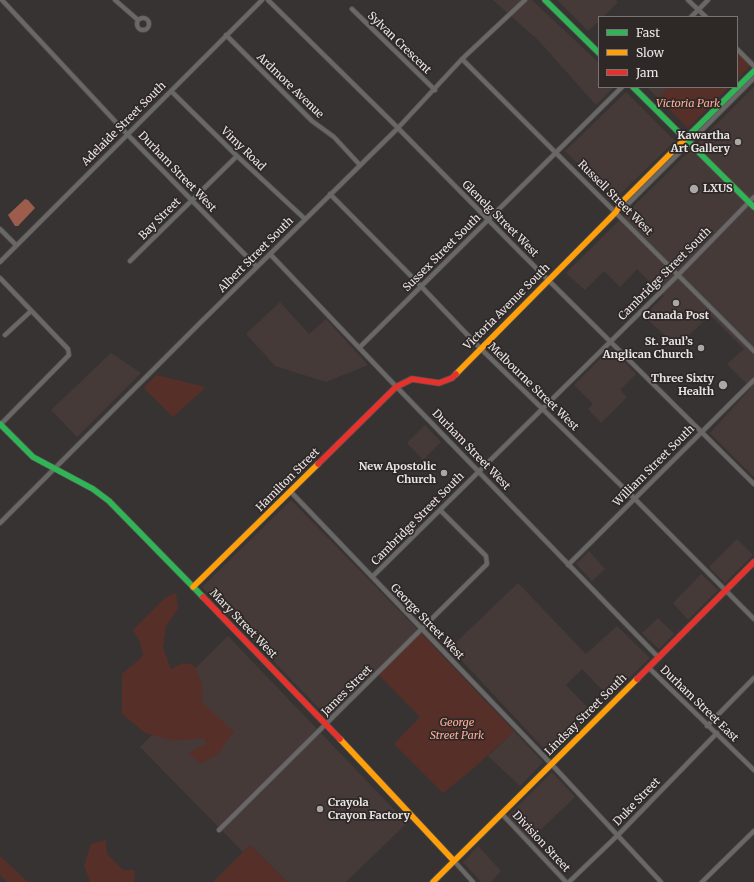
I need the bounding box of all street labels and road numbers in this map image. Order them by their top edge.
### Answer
street label: Sylvan Crescent [364,9,434,77]
street label: Ardmore Avenue [254,51,326,121]
street label: Adelaide Street South [79,79,169,169]
street label: Vimy Road [218,124,268,174]
street label: Durham Street West [135,129,219,215]
street label: Russell Street West [575,158,655,238]
street label: Glenelg Street West [459,178,541,260]
street label: Bay Street [136,195,184,243]
street label: Sussex Street South [400,211,484,295]
street label: Albert Street South [216,215,296,295]
street label: Cambridge Street South [616,225,714,323]
street label: Victoria Avenue South [461,261,553,353]
street label: Melbourne Street West [485,340,581,434]
street label: Durham Street West [429,407,513,493]
street label: William Street South [611,423,697,509]
street label: Hamilton Street [254,446,322,514]
street label: Cambridge Street South [369,470,467,568]
street label: George Street West [387,581,467,663]
street label: Mary Street West [207,587,279,661]
street label: James Street [319,663,375,719]
street label: Durham Street East [657,663,741,745]
street label: Lindsay Street South [542,671,630,759]
street label: Duke Street [611,775,663,829]
street label: Division Street [510,809,572,875]

